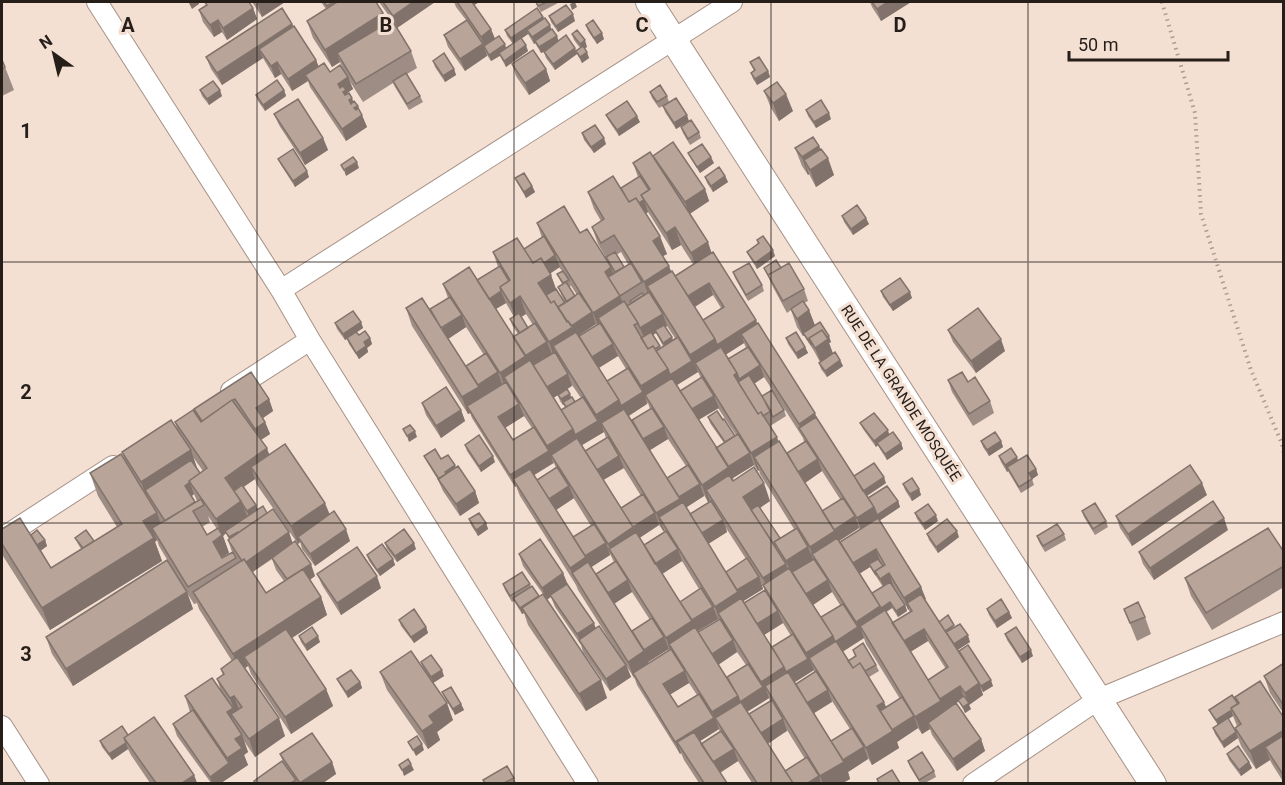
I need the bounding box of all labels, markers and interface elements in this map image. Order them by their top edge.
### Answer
text: A [121,13,135,37]
text: B [380,13,392,37]
text: C [635,13,649,37]
text: D [894,13,907,37]
north arrow [24,24,84,84]
scale bar [1069,24,1228,62]
text: N [36,31,56,53]
text: 50 m [1078,34,1118,55]
text: 1 [20,119,32,143]
street label: RUE DE LA GRANDE MOSQUÉE [837,302,965,485]
text: 2 [20,380,32,404]
text: 3 [20,642,32,666]

